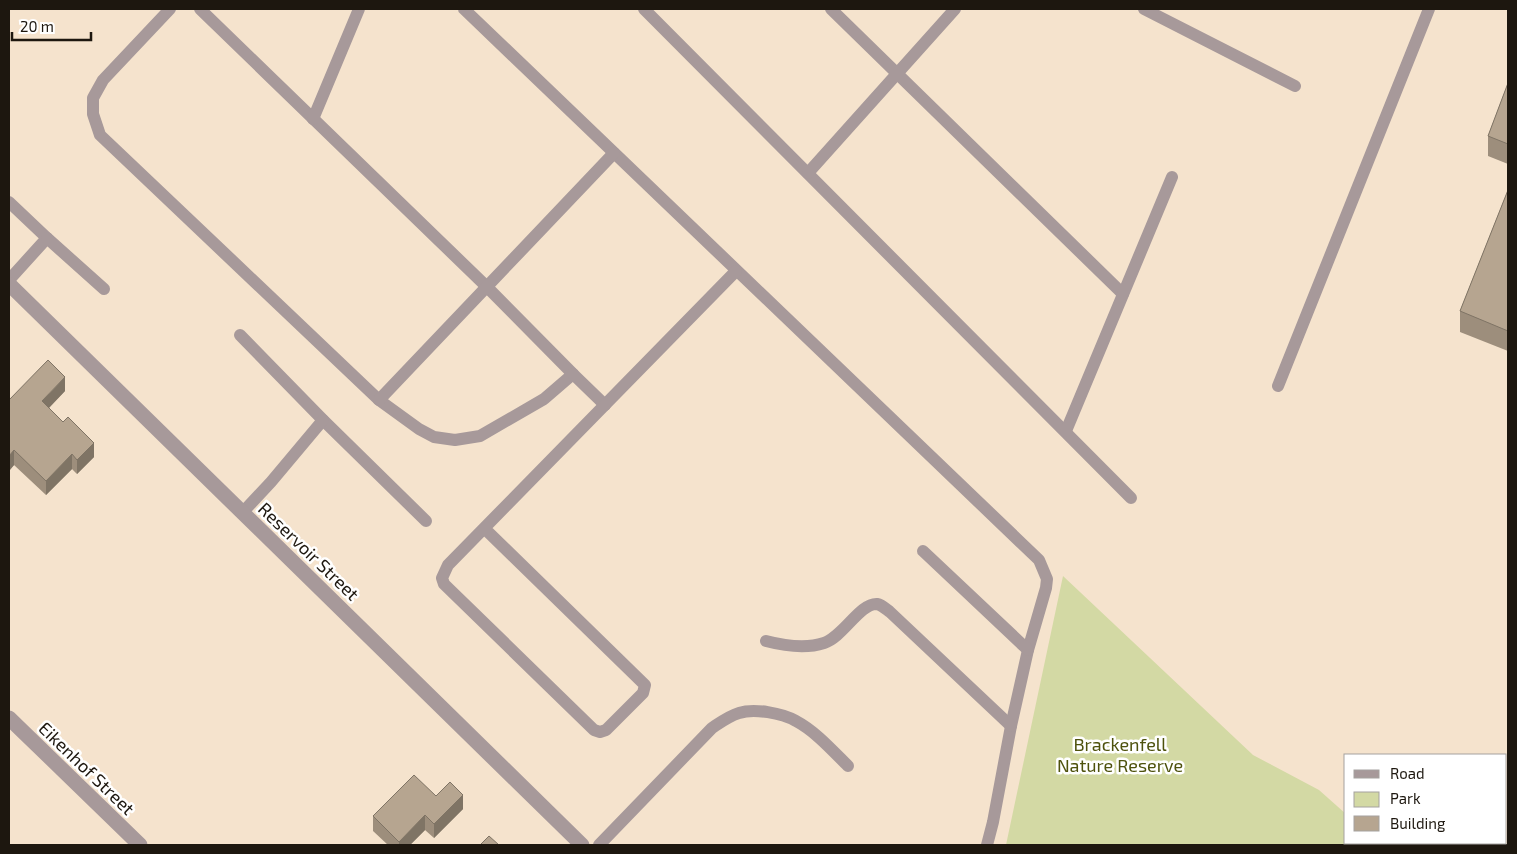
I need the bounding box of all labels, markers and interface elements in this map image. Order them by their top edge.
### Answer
scale bar [12,10,91,42]
text: 20 m [20,17,54,35]
street label: Reservoir Street [254,497,364,605]
street label: Eikenhof Street [34,717,140,819]
park label: Brackenfell Nature Reserve [1057,733,1183,776]
legend [1344,754,1507,844]
text: Road [1390,764,1425,782]
text: Park [1390,789,1421,807]
text: Building [1390,814,1446,832]

